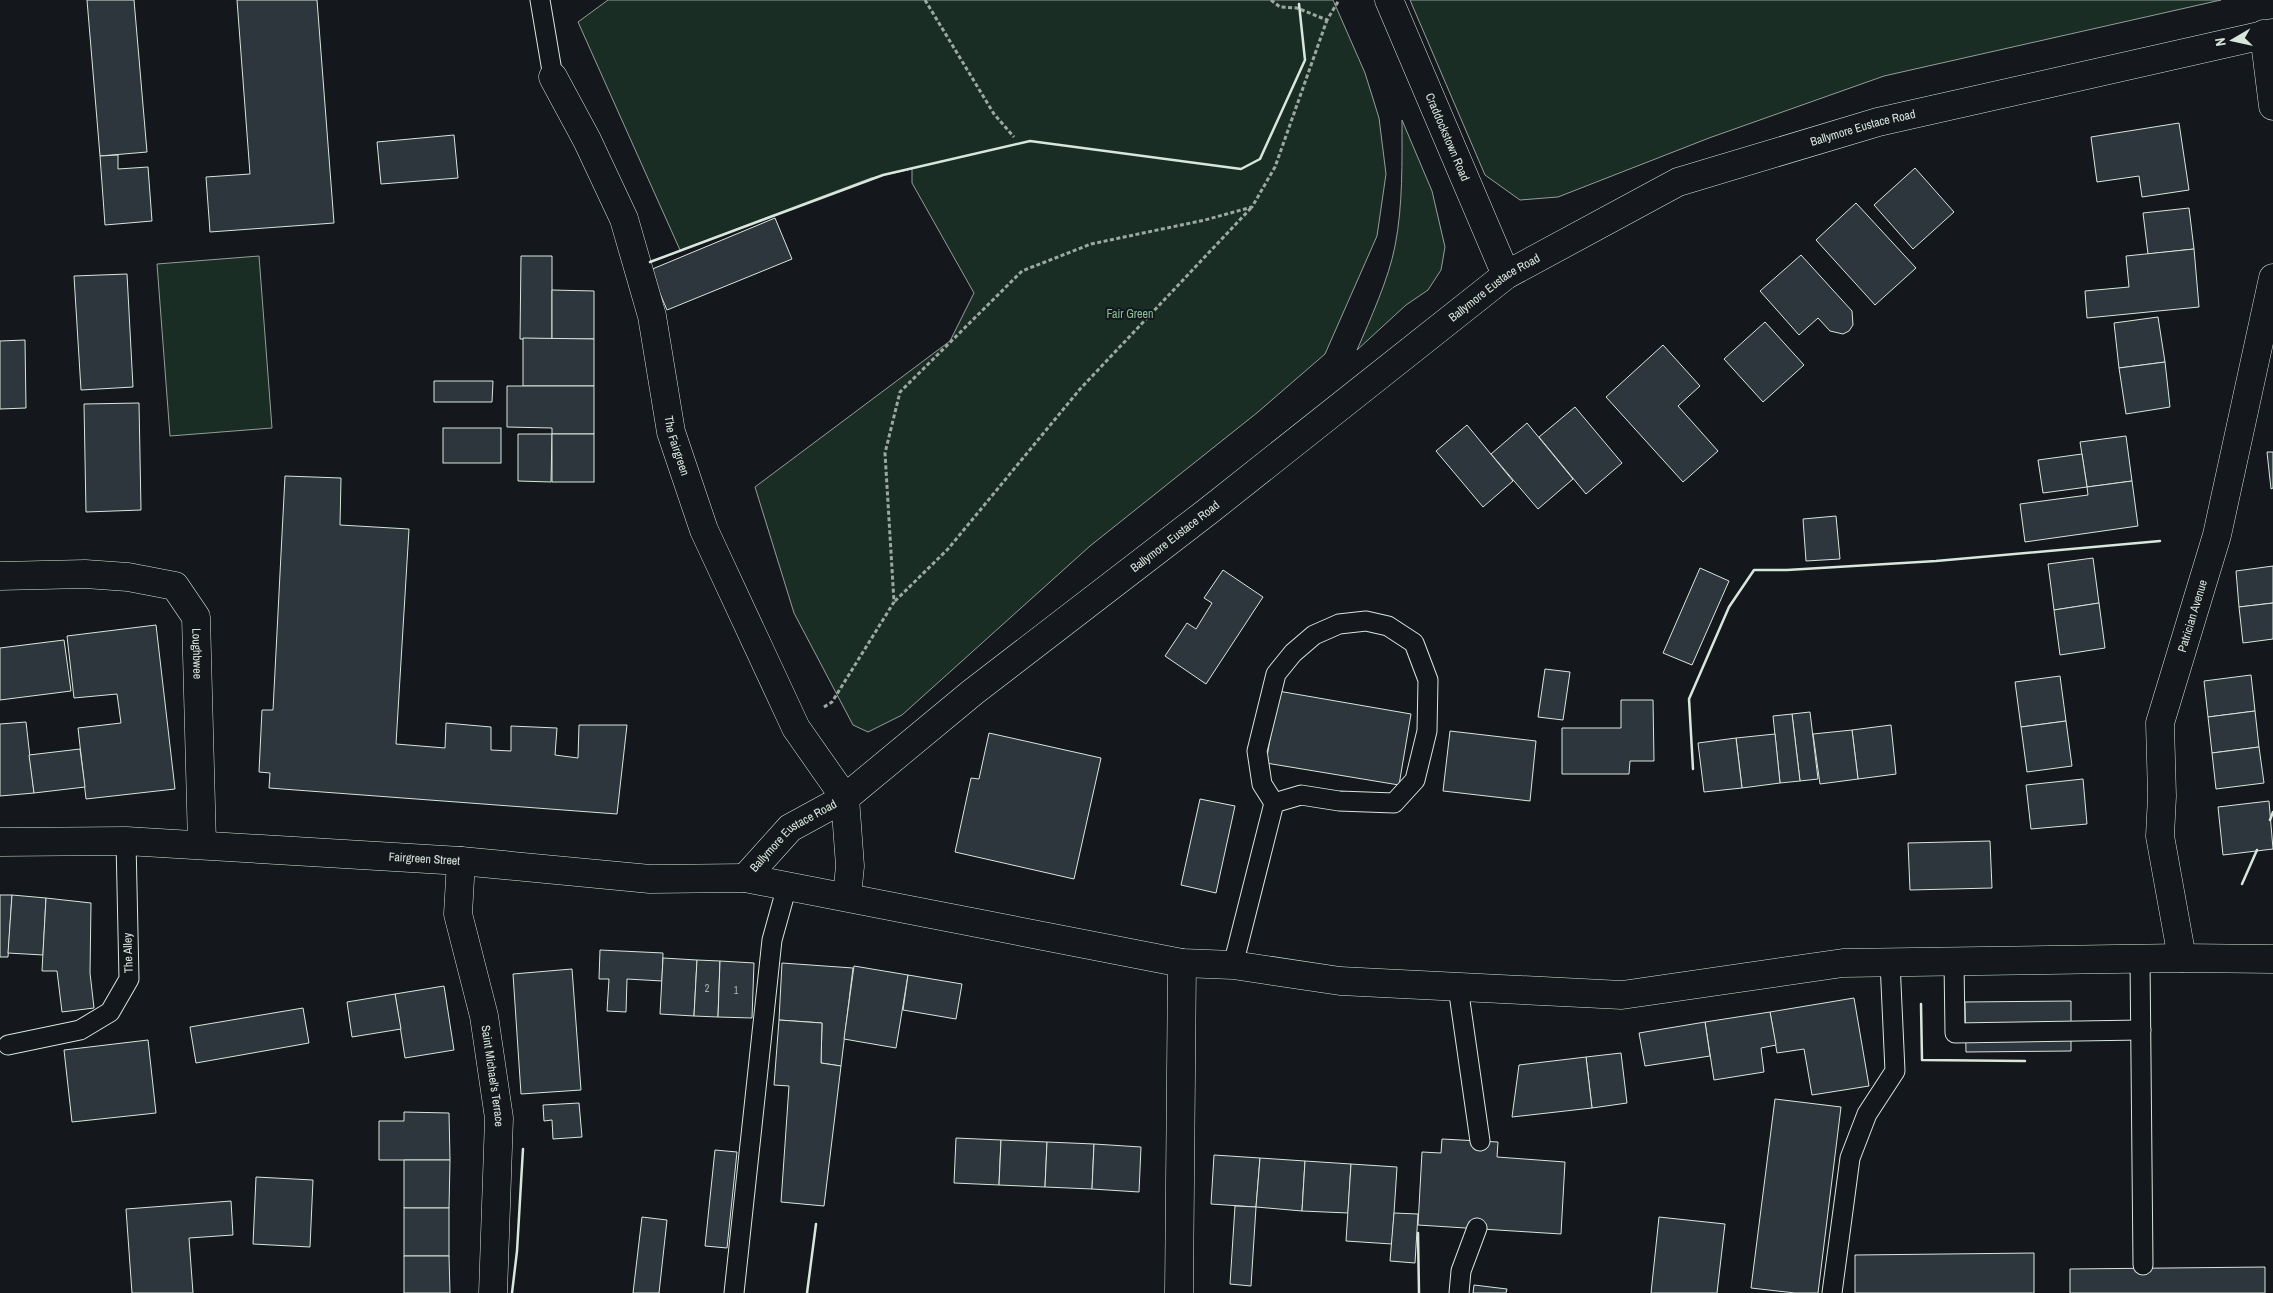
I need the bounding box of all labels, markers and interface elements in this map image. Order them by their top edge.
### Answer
north arrow [2208,15,2258,65]
text: N [2211,37,2230,48]
street label: Craddockstown Road [1422,91,1473,184]
street label: Ballymore Eustace Road [1808,106,1917,150]
street label: Ballymore Eustace Road [1445,250,1543,325]
park label: Fair Green [1106,306,1154,322]
street label: The Fairgreen [660,415,693,478]
street label: Ballymore Eustace Road [1127,497,1223,576]
street label: Patrician Avenue [2174,578,2211,654]
street label: Loughbwee [188,628,206,679]
street label: Ballymore Eustace Road [746,796,839,875]
street label: Fairgreen Street [388,849,461,869]
street label: The Alley [119,932,137,974]
house number: 2 [705,982,710,995]
house number: 1 [734,984,739,997]
street label: Saint Michael's Terrace [477,1024,507,1127]

